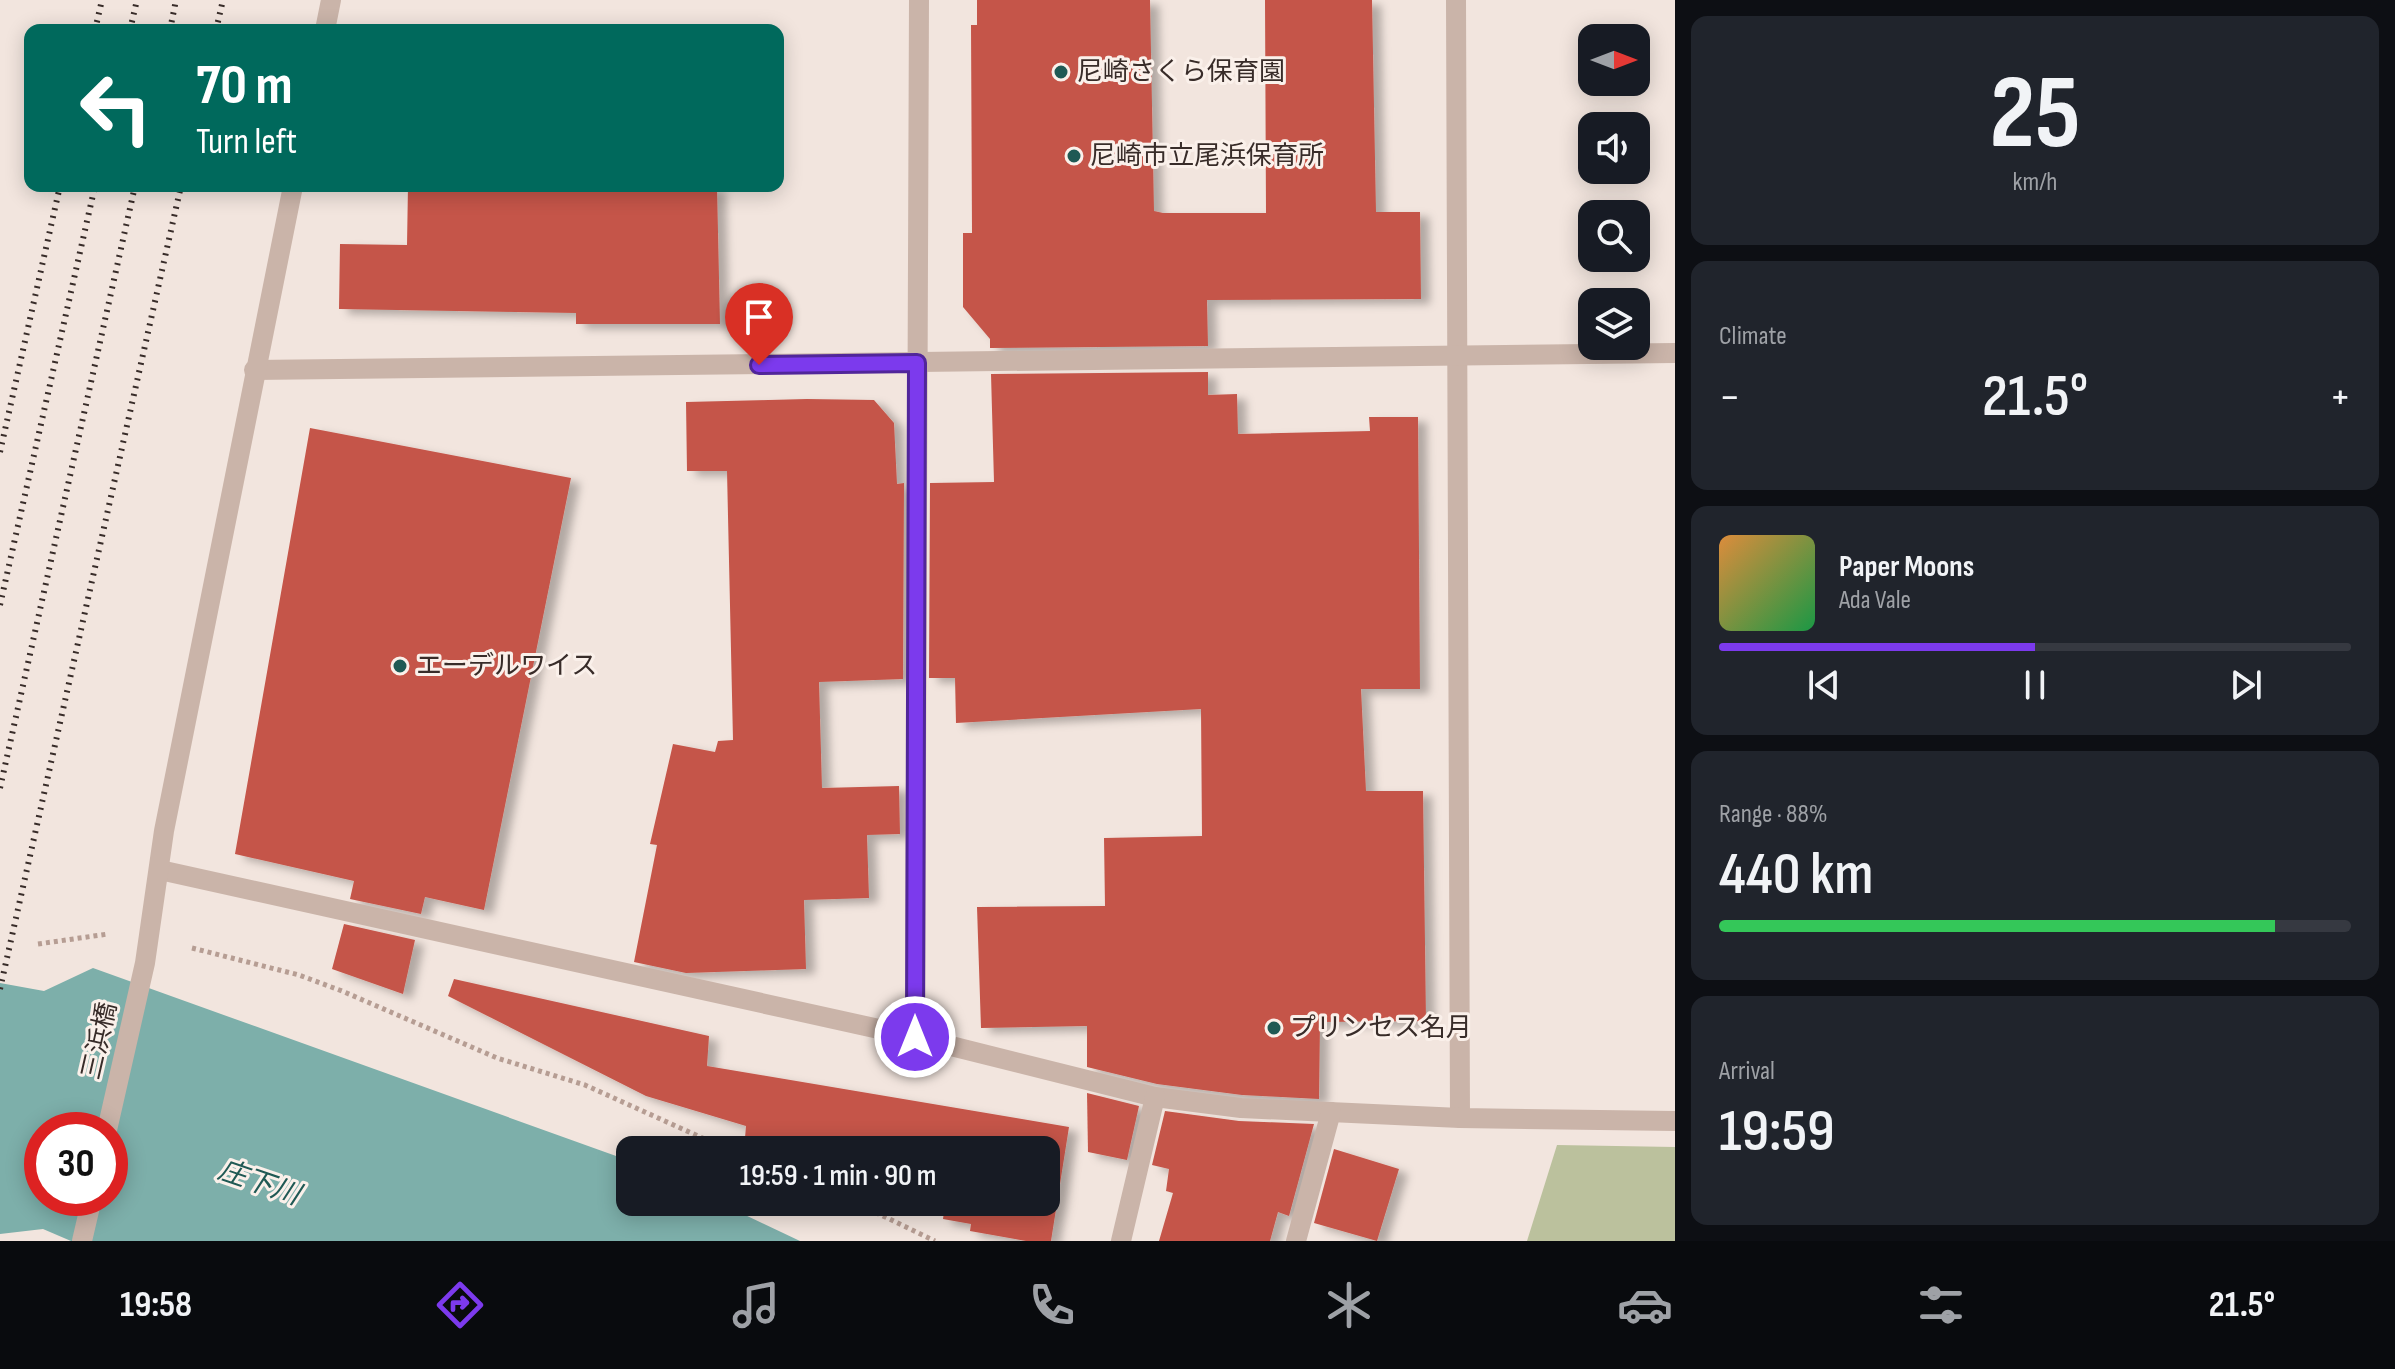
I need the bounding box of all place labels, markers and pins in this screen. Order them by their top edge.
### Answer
place label: 尼崎さくら保育園 [1077,57,1285,88]
marker: 尼崎さくら保育園 [1052,63,1070,81]
place label: 尼崎市立尾浜保育所 [1090,141,1324,172]
marker: 尼崎市立尾浜保育所 [1065,147,1083,165]
pin [725,283,793,365]
place label: エーデルワイス [416,651,597,682]
marker: エーデルワイス [391,657,409,675]
place label: プリンセス名月 [1290,1013,1472,1044]
marker: プリンセス名月 [1265,1019,1283,1037]

